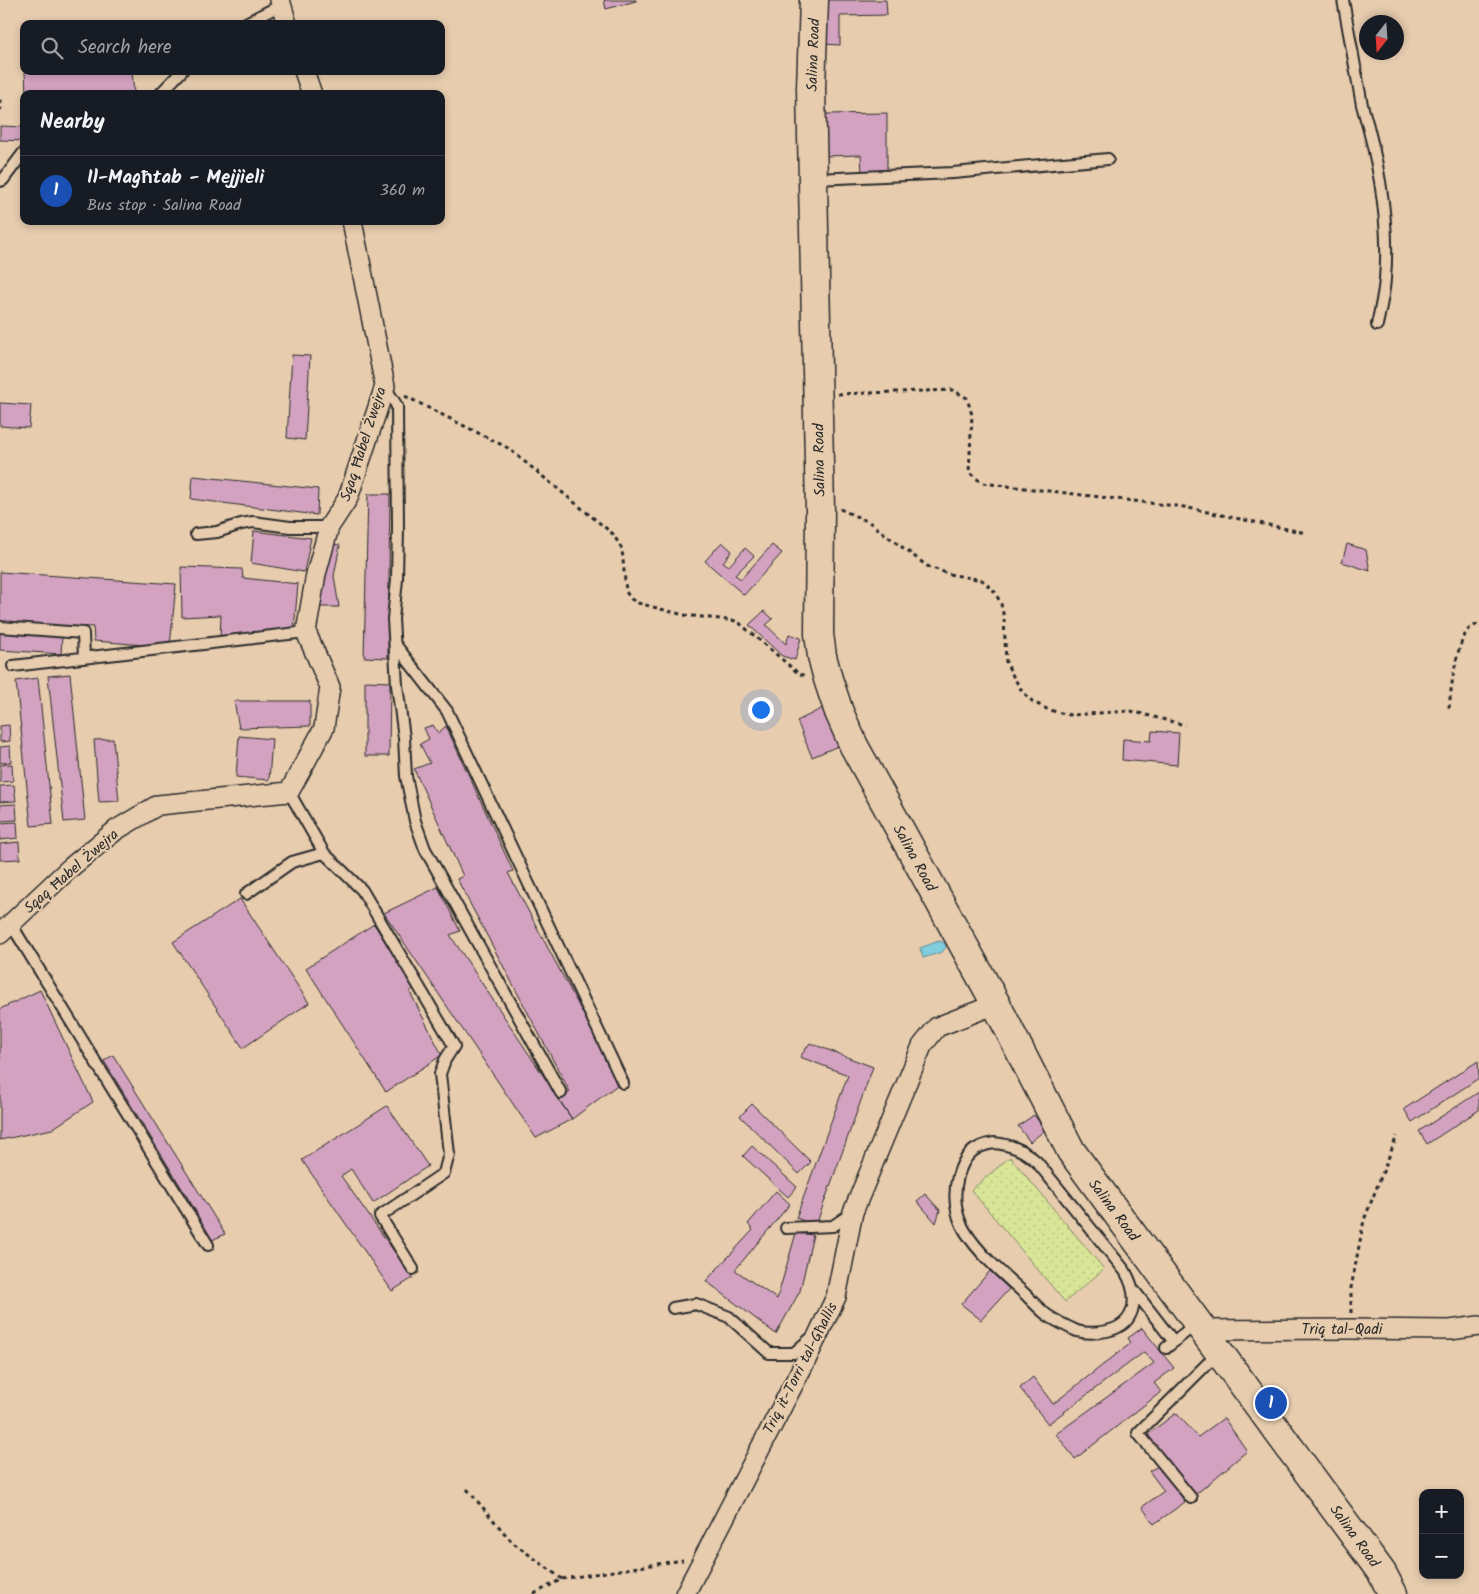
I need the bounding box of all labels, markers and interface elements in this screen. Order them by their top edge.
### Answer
north arrow [1359,15,1404,60]
street label: Salina Road [801,17,827,92]
search box [20,20,445,75]
text: Search here [78,33,172,63]
icon: search [38,34,66,62]
text: Nearby [40,106,105,139]
text: Il-Magħtab - Mejjieli [87,163,264,193]
text: 1 [54,178,58,203]
text: 360 m [380,178,425,203]
text: Bus stop · Salina Road [87,193,241,218]
street label: Sqaq Ħabel Żwejra [334,384,394,505]
street label: Salina Road [807,423,833,497]
your location [748,697,774,723]
street label: Salina Road [886,821,943,897]
street label: Sqaq Ħabel Żwejra [19,824,125,920]
street label: Salina Road [1082,1174,1145,1248]
street label: Triq it-Torri tal-Għallis [757,1298,845,1439]
street label: Triq tal-Qadi [1302,1318,1384,1342]
pin: 1 [1255,1384,1287,1422]
map controls [1419,1489,1464,1579]
button: + [1419,1489,1464,1534]
street label: Salina Road [1323,1500,1386,1574]
button: − [1419,1534,1464,1579]

